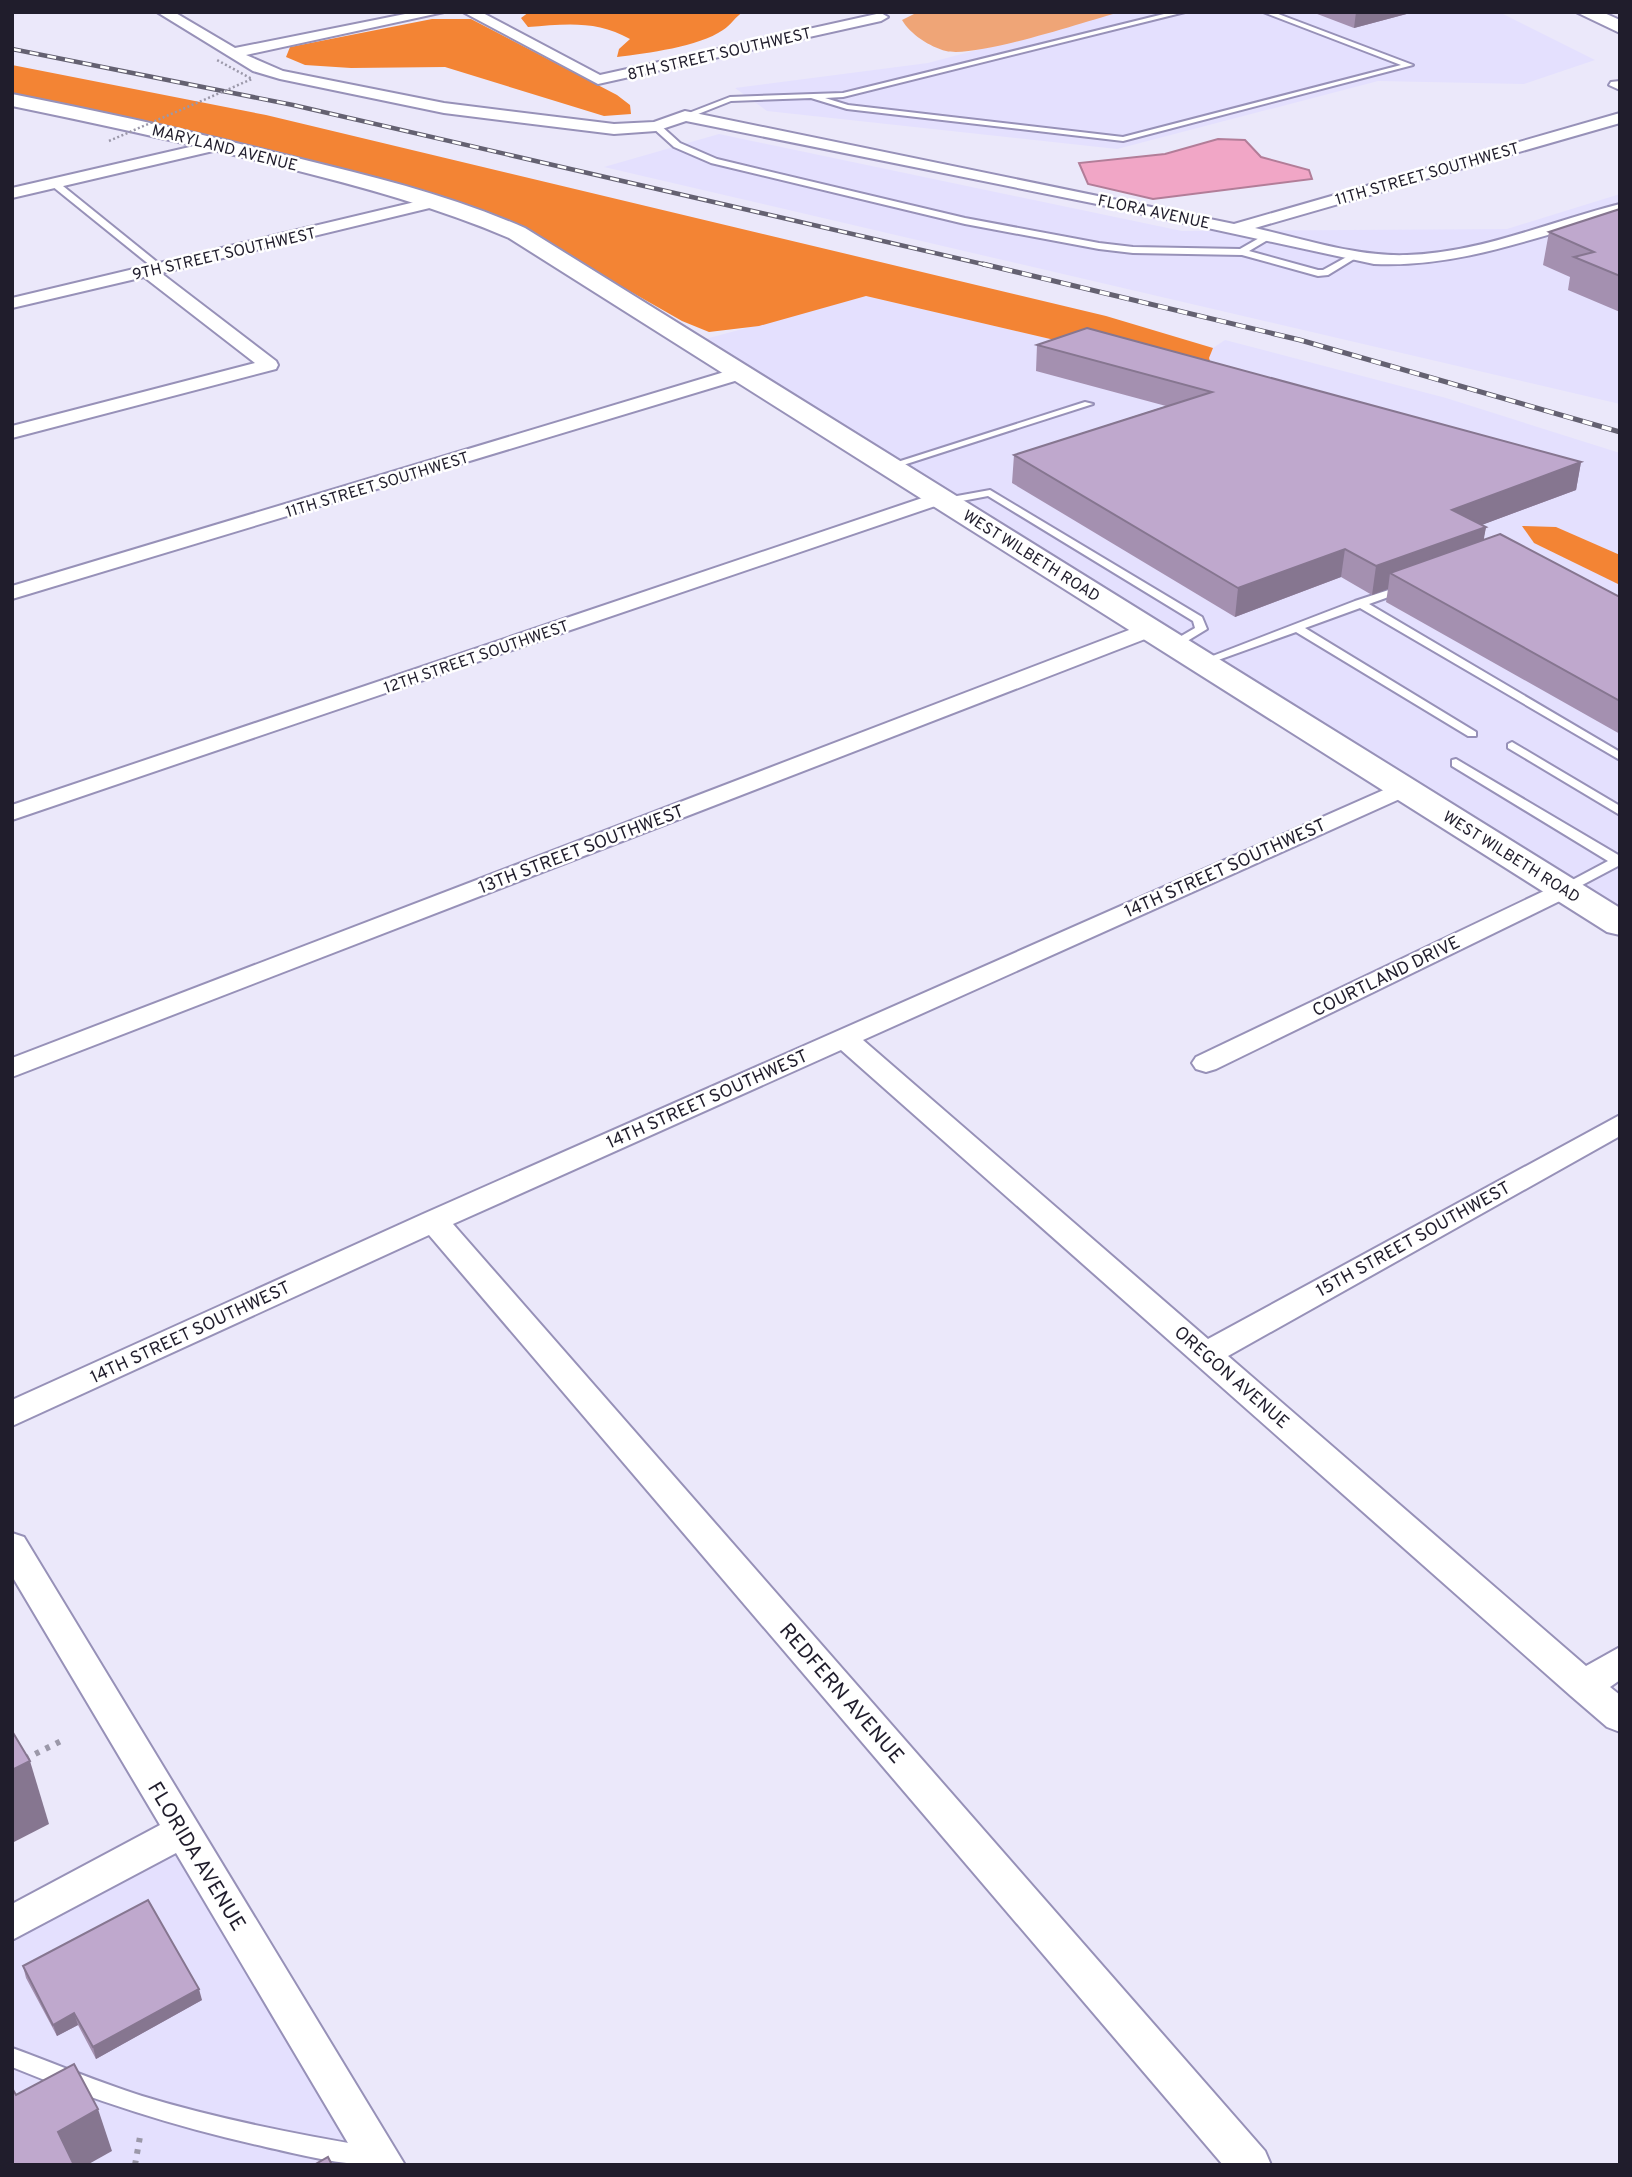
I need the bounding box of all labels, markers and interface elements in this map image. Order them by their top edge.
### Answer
street label: 8TH STREET SOUTHWEST [626,24,813,86]
street label: MARYLAND AVENUE [150,121,299,177]
street label: 11TH STREET SOUTHWEST [1333,139,1522,211]
street label: FLORA AVENUE [1096,191,1211,235]
street label: 9TH STREET SOUTHWEST [131,224,318,286]
street label: 11TH STREET SOUTHWEST [283,448,472,523]
street label: WEST WILBETH ROAD [959,506,1103,607]
street label: 12TH STREET SOUTHWEST [381,617,572,699]
street label: 13TH STREET SOUTHWEST [475,801,688,900]
street label: WEST WILBETH ROAD [1439,807,1583,908]
street label: 14TH STREET SOUTHWEST [1121,814,1330,924]
street label: COURTLAND DRIVE [1309,932,1464,1023]
street label: 14TH STREET SOUTHWEST [603,1045,812,1155]
street label: 15TH STREET SOUTHWEST [1312,1177,1515,1303]
street label: 14TH STREET SOUTHWEST [87,1277,294,1390]
street label: OREGON AVENUE [1169,1322,1293,1435]
street label: REDFERN AVENUE [772,1618,909,1770]
street label: FLORIDA AVENUE [140,1777,251,1936]

